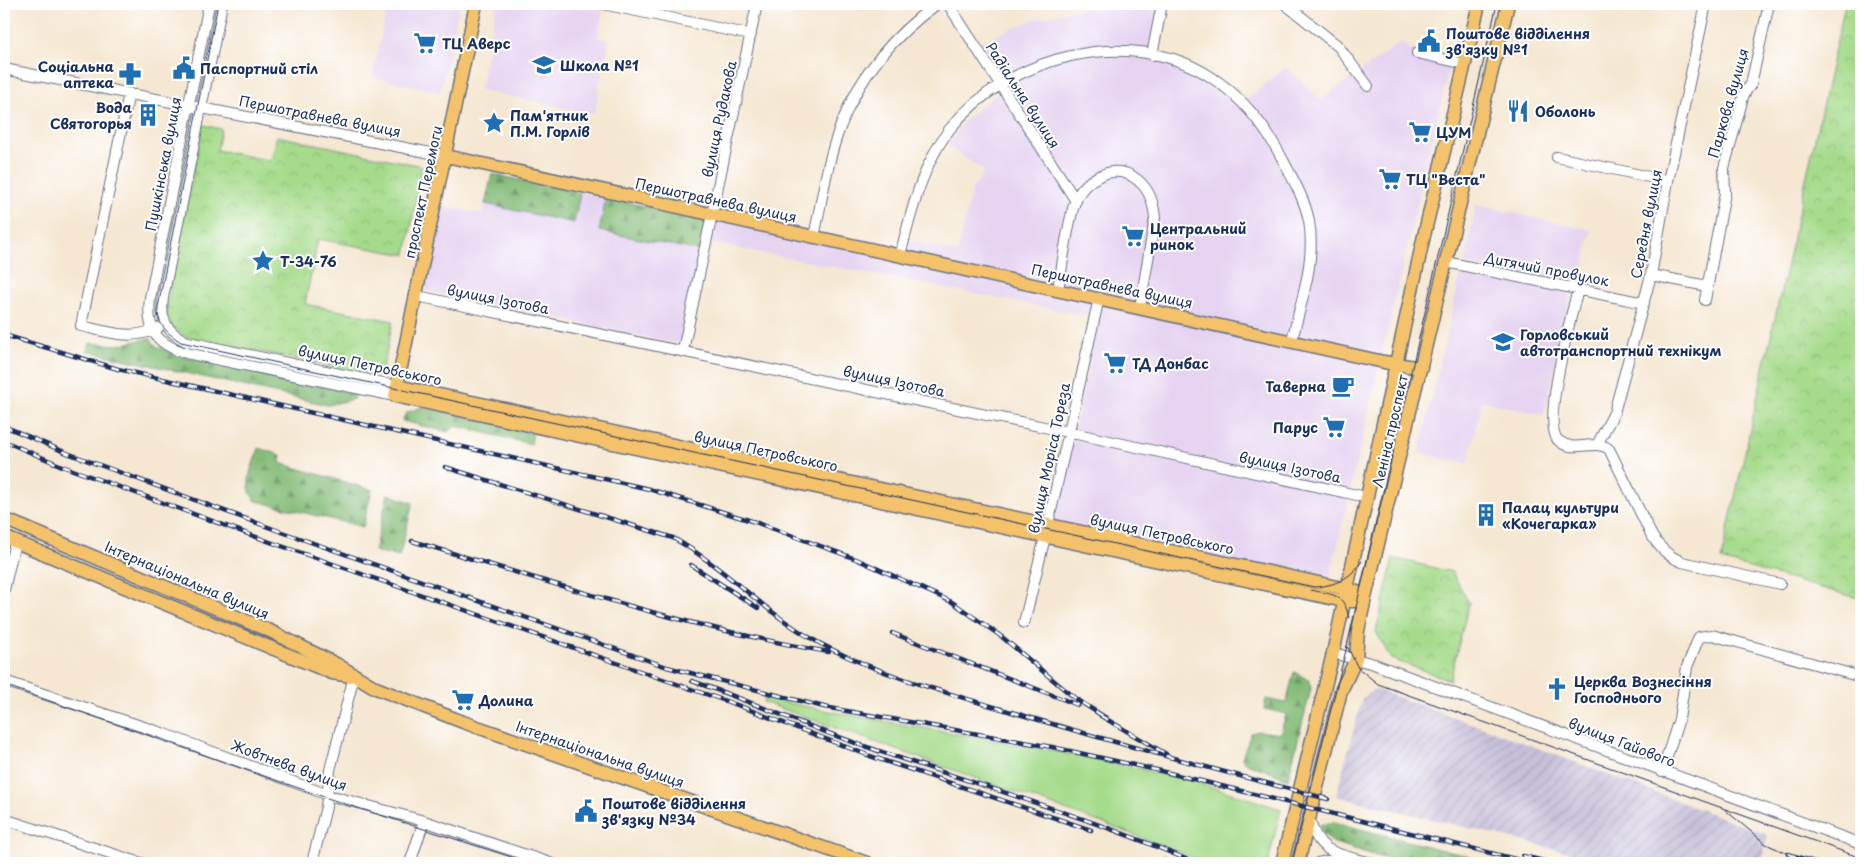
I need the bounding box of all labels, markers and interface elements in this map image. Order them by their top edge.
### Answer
place label: Поштове відділення зв'язку №1 [1445,23,1590,60]
public building icon: Поштове відділення зв'язку №1 [1416,28,1442,54]
supermarket icon: ТЦ Аверс [412,30,438,56]
place label: ТЦ Аверс [442,33,511,54]
street label: Радіальна вулиця [981,38,1065,152]
street label: Паркова вулиця [1702,46,1754,160]
school or university icon: Школа №1 [531,52,557,78]
public building icon: Паспортний стіл [171,55,197,81]
place label: Школа №1 [560,55,639,76]
place label: Соціальна аптека [38,56,115,93]
place label: Паспортний стіл [200,58,318,79]
street label: вулиця Рудакова [696,58,742,179]
pharmacy icon: Соціальна аптека [117,61,143,87]
street label: Першотравнева вулиця [237,90,403,142]
street label: Пушкінська вулиця [140,95,186,233]
place label: Вода Святогорья [50,97,133,134]
restaurant icon: Оболонь [1505,98,1531,124]
place label: Оболонь [1535,101,1596,122]
building icon: Вода Святогорья [135,102,161,128]
place label: Пам'ятник П.М. Горлів [510,105,590,142]
place icon: Пам'ятник П.М. Горлів [481,110,507,136]
supermarket icon: ЦУМ [1407,119,1433,145]
place label: ЦУМ [1436,122,1471,143]
street label: проспект Перемоги [399,124,447,260]
supermarket icon: ТЦ "Веста" [1377,166,1403,192]
street label: Середня вулиця [1625,168,1667,280]
place label: ТЦ "Веста" [1406,169,1486,190]
street label: Першотравнева вулиця [633,173,799,227]
place label: Центральний ринок [1150,218,1247,255]
supermarket icon: Центральний ринок [1120,223,1146,249]
street label: Дитячий провулок [1482,246,1612,291]
place icon: Т-34-76 [250,248,276,274]
place label: Т-34-76 [280,251,337,272]
street label: Першотравнева вулиця [1029,259,1195,313]
street label: вулиця Ізотова [445,279,551,319]
place label: Горловський автотранспортний технікум [1520,324,1721,361]
school or university icon: Горловський автотранспортний технікум [1490,329,1516,355]
street label: вулиця Петровського [296,340,444,391]
supermarket icon: ТД Донбас [1102,350,1128,376]
place label: ТД Донбас [1132,353,1209,374]
street label: вулиця Ізотова [841,360,947,402]
street label: Леніна проспект [1367,372,1413,490]
cafe icon: Таверна [1330,373,1356,399]
place label: Таверна [1265,376,1327,397]
street label: вулиця Моріса Тореза [1023,380,1075,535]
supermarket icon: Парус [1321,414,1347,440]
place label: Парус [1273,417,1318,438]
street label: вулиця Петровського [692,426,840,477]
street label: вулиця Ізотова [1237,446,1343,488]
place label: Палац культури «Кочегарка» [1502,497,1619,534]
building icon: Палац культури «Кочегарка» [1473,502,1499,528]
street label: вулиця Петровського [1088,509,1236,560]
street label: Інтернаціональна вулиця [102,536,272,624]
place label: Церква Вознесіння Господнього [1574,671,1712,708]
church icon: Церква Вознесіння Господнього [1544,676,1570,702]
supermarket icon: Долина [450,687,476,713]
place label: Долина [478,690,534,711]
street label: вулиця Гайового [1565,712,1679,772]
street label: Інтернаціональна вулиця [513,715,687,793]
street label: Жовтнева вулиця [228,734,350,796]
place label: Поштове відділення зв'язку №34 [601,793,746,830]
public building icon: Поштове відділення зв'язку №34 [573,798,599,824]

